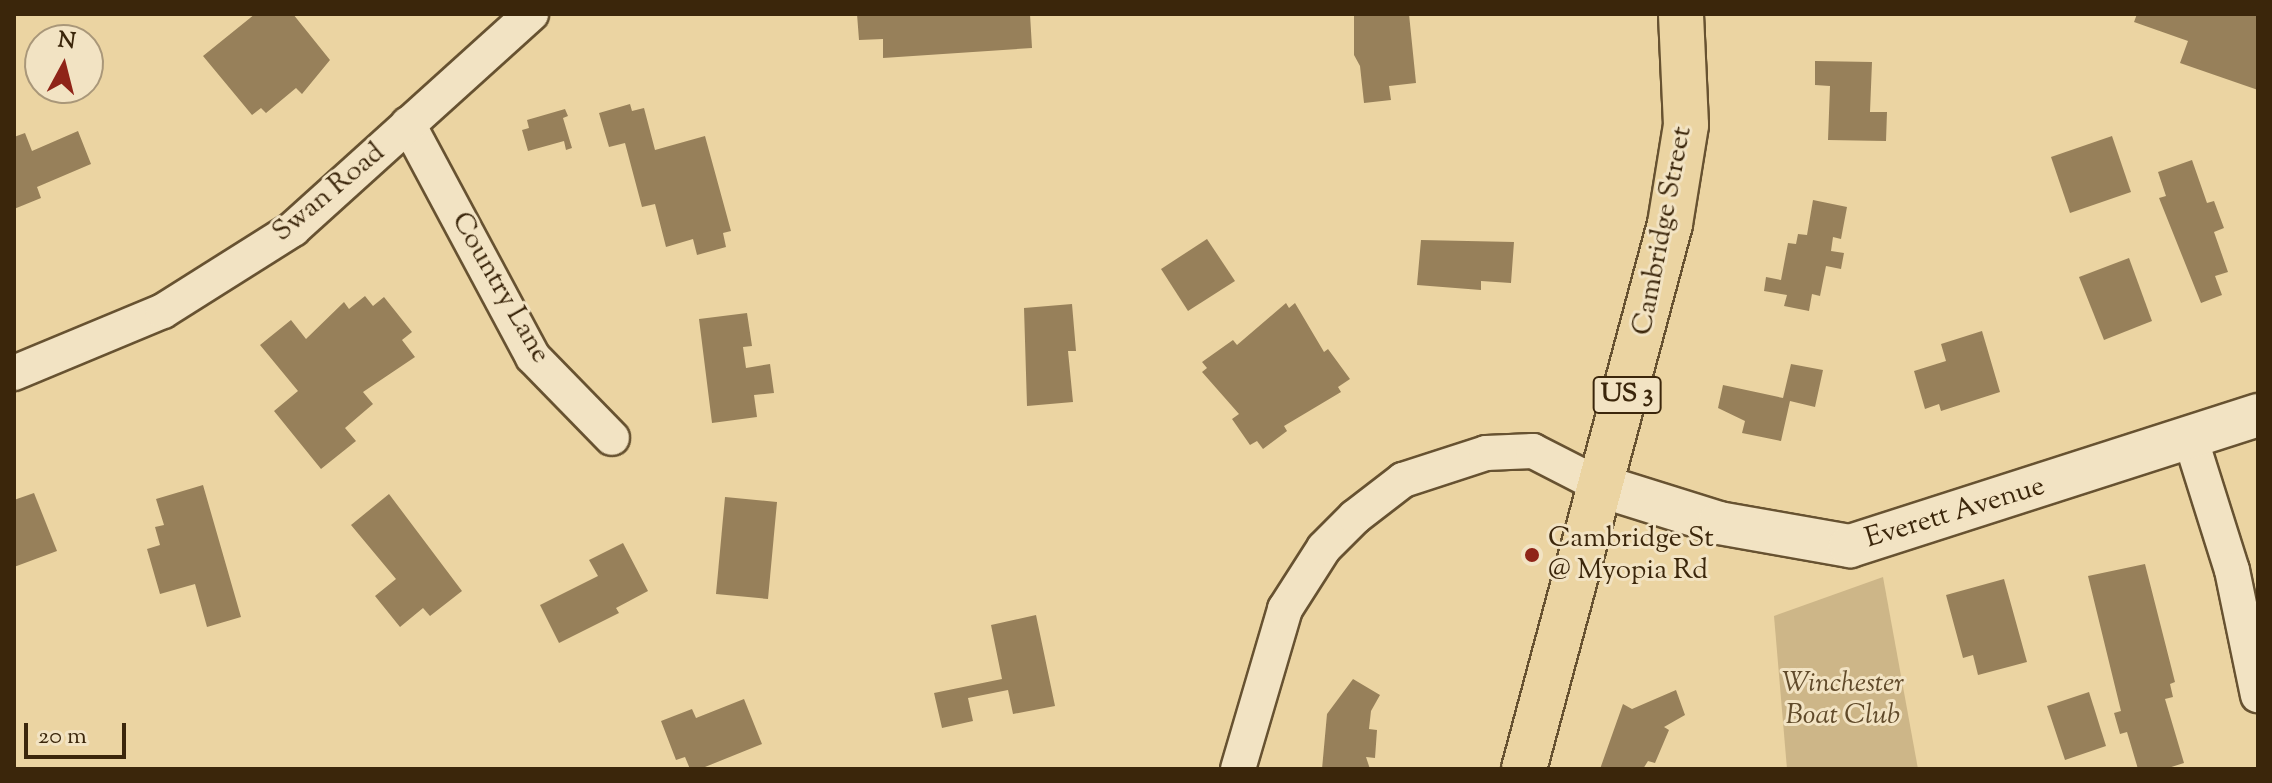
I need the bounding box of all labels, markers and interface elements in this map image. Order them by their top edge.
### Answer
north arrow [24,24,104,104]
text: N [56,25,77,59]
street label: Cambridge Street [1626,124,1700,338]
street label: Swan Road [266,136,392,250]
street label: Country Lane [443,207,557,369]
road number: US 3 [1591,373,1663,417]
street label: Everett Avenue [1861,470,2049,556]
place label: Cambridge St @ Myopia Rd [1548,522,1714,588]
marker: Cambridge St @ Myopia Rd [1523,546,1541,564]
park label: Winchester Boat Club [1782,667,1904,733]
scale bar [28,707,130,757]
text: 20 m [38,720,87,754]

